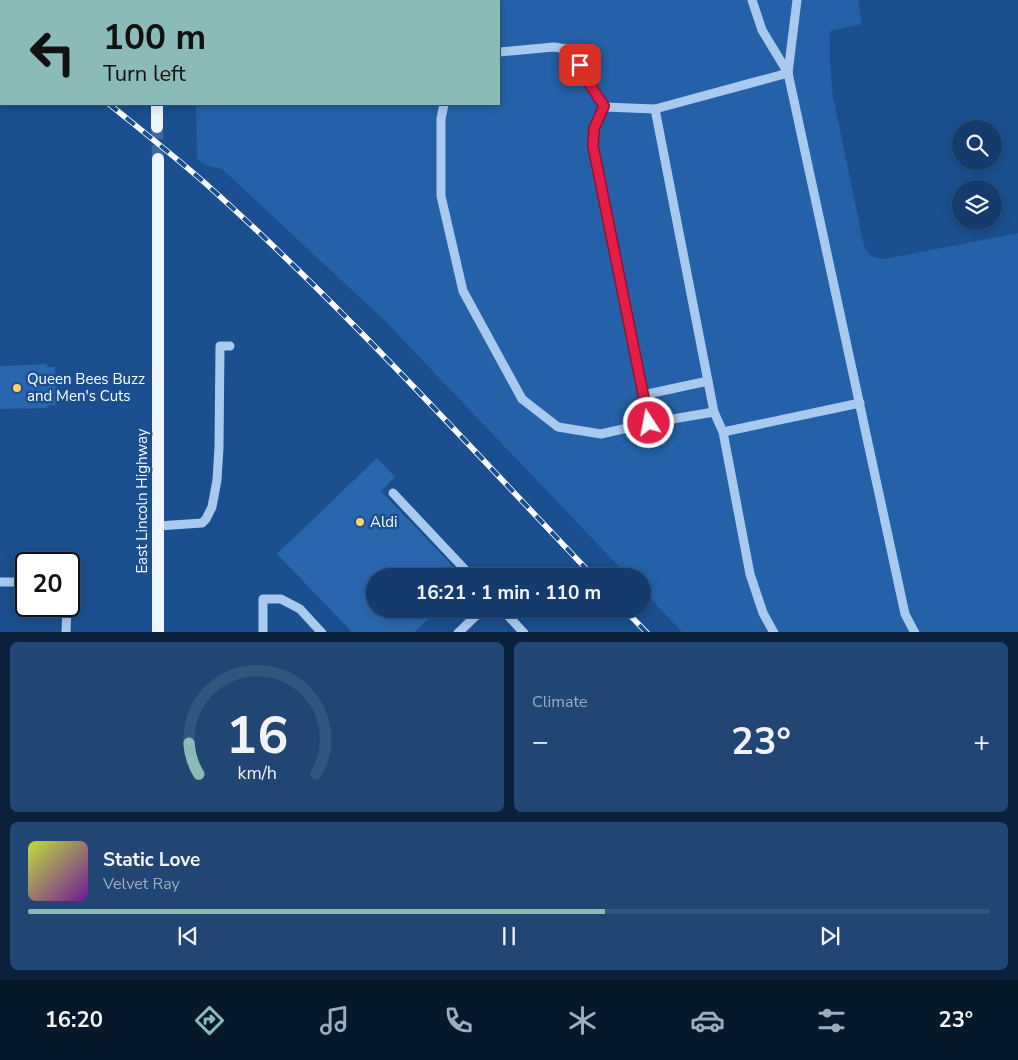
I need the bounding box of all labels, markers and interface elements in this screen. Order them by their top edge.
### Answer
text: 100 m [103,14,206,61]
icon: left [20,20,85,85]
pin [559,44,601,86]
icon: arrive [566,51,594,79]
text: Turn left [103,59,186,89]
map controls [952,120,1002,230]
button: search [952,120,1002,170]
button: layers [952,180,1002,230]
place label: Queen Bees Buzz and Men's Cuts [27,369,145,406]
marker: Queen Bees Buzz and Men's Cuts [11,382,23,394]
position arrow [622,396,674,448]
street label: East Lincoln Highway [132,428,152,574]
place label: Aldi [370,512,398,532]
marker: Aldi [354,516,366,528]
speed limit sign: 20 [15,552,80,617]
text: 16:21 · 1 min · 110 m [416,580,601,606]
text: Climate [532,691,587,713]
text: 16 [226,700,288,771]
text: 23° [731,716,791,767]
text: − [532,723,549,761]
text: + [973,723,990,761]
text: km/h [237,761,277,785]
text: Static Love [103,847,200,873]
text: Velvet Ray [103,873,180,895]
icon: previous [174,922,202,950]
icon: pause [495,922,523,950]
icon: next [816,922,844,950]
icon: directions [192,1003,227,1038]
icon: music [317,1003,352,1038]
icon: phone [441,1003,476,1038]
icon: climate [565,1003,600,1038]
icon: car [690,1003,725,1038]
icon: filters [814,1003,849,1038]
text: 16:20 [45,1005,103,1035]
text: 23° [938,1005,973,1035]

